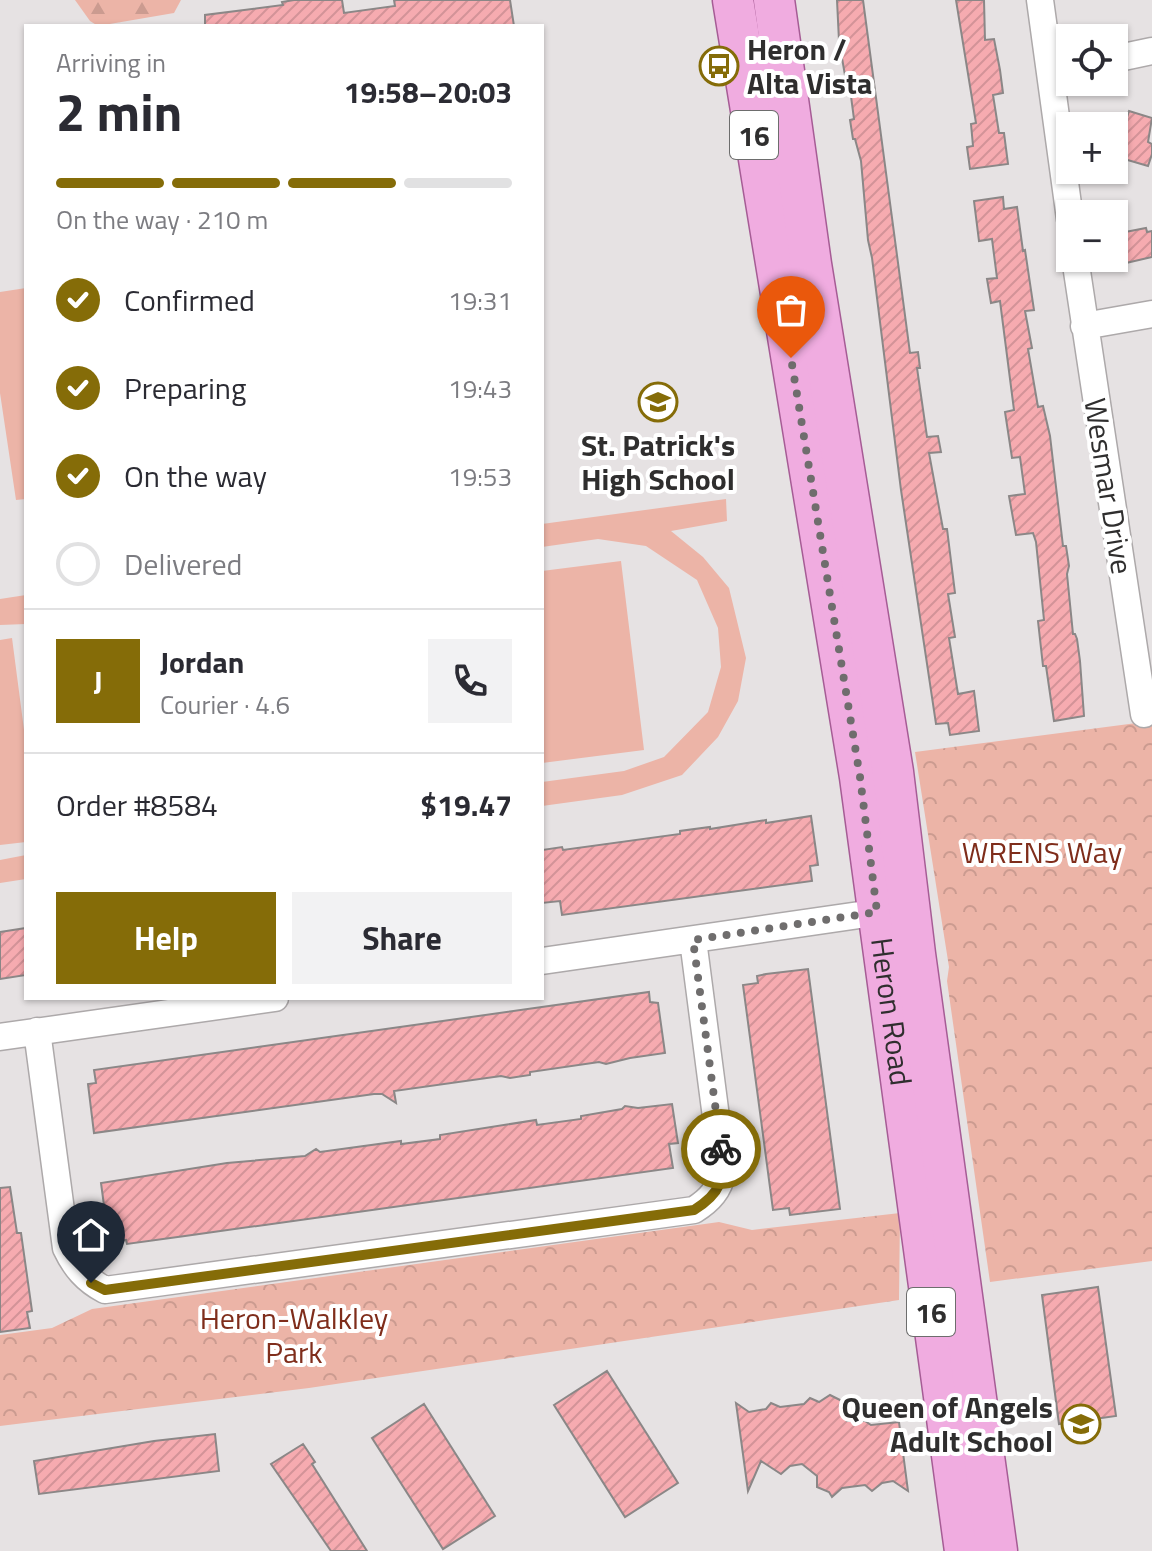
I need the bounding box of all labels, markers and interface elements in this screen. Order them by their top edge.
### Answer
map controls [1056,24,1128,272]
button: locate [1056,24,1128,96]
place label: Heron / Alta Vista [747,26,872,106]
text: Arriving in [56,43,166,82]
bus stop icon: Heron / Alta Vista [698,45,740,87]
text: 19:58–20:03 [344,69,512,115]
text: 2 min [56,72,182,151]
road number: 16 [730,111,778,159]
button: + [1056,112,1128,184]
text: On the way · 210 m [56,200,268,239]
button: − [1056,200,1128,272]
pin [757,276,825,358]
text: Confirmed [124,277,255,323]
icon: check [56,278,100,322]
text: 19:31 [448,281,512,320]
icon: bag [769,288,813,332]
text: Preparing [124,365,246,411]
icon: check [56,366,100,410]
text: 19:43 [448,369,512,408]
school or university icon: St. Patrick's High School [637,381,679,423]
street label: Wesmar Drive [1072,395,1146,577]
place label: St. Patrick's High School [581,422,735,502]
text: On the way [124,453,267,499]
icon: check [56,454,100,498]
text: 19:53 [448,457,512,496]
text: Delivered [124,541,242,587]
text: Jordan [160,639,244,685]
button: phone [428,639,512,723]
text: J [93,658,103,704]
text: Courier · 4.6 [160,685,290,724]
text: Order #8584 [56,782,218,828]
text: $19.47 [420,782,512,828]
park label: WRENS Way [962,829,1122,875]
button: Help [56,892,276,984]
button: Share [292,892,512,984]
street label: Heron Road [859,935,925,1088]
courier [681,1109,761,1189]
icon: bike [699,1127,743,1171]
pin [57,1201,125,1283]
icon: home [69,1213,113,1257]
road number: 16 [907,1288,955,1336]
park label: Heron-Walkley Park [200,1295,388,1375]
place label: Queen of Angels Adult School [842,1384,1053,1464]
school or university icon: Queen of Angels Adult School [1060,1403,1102,1445]

